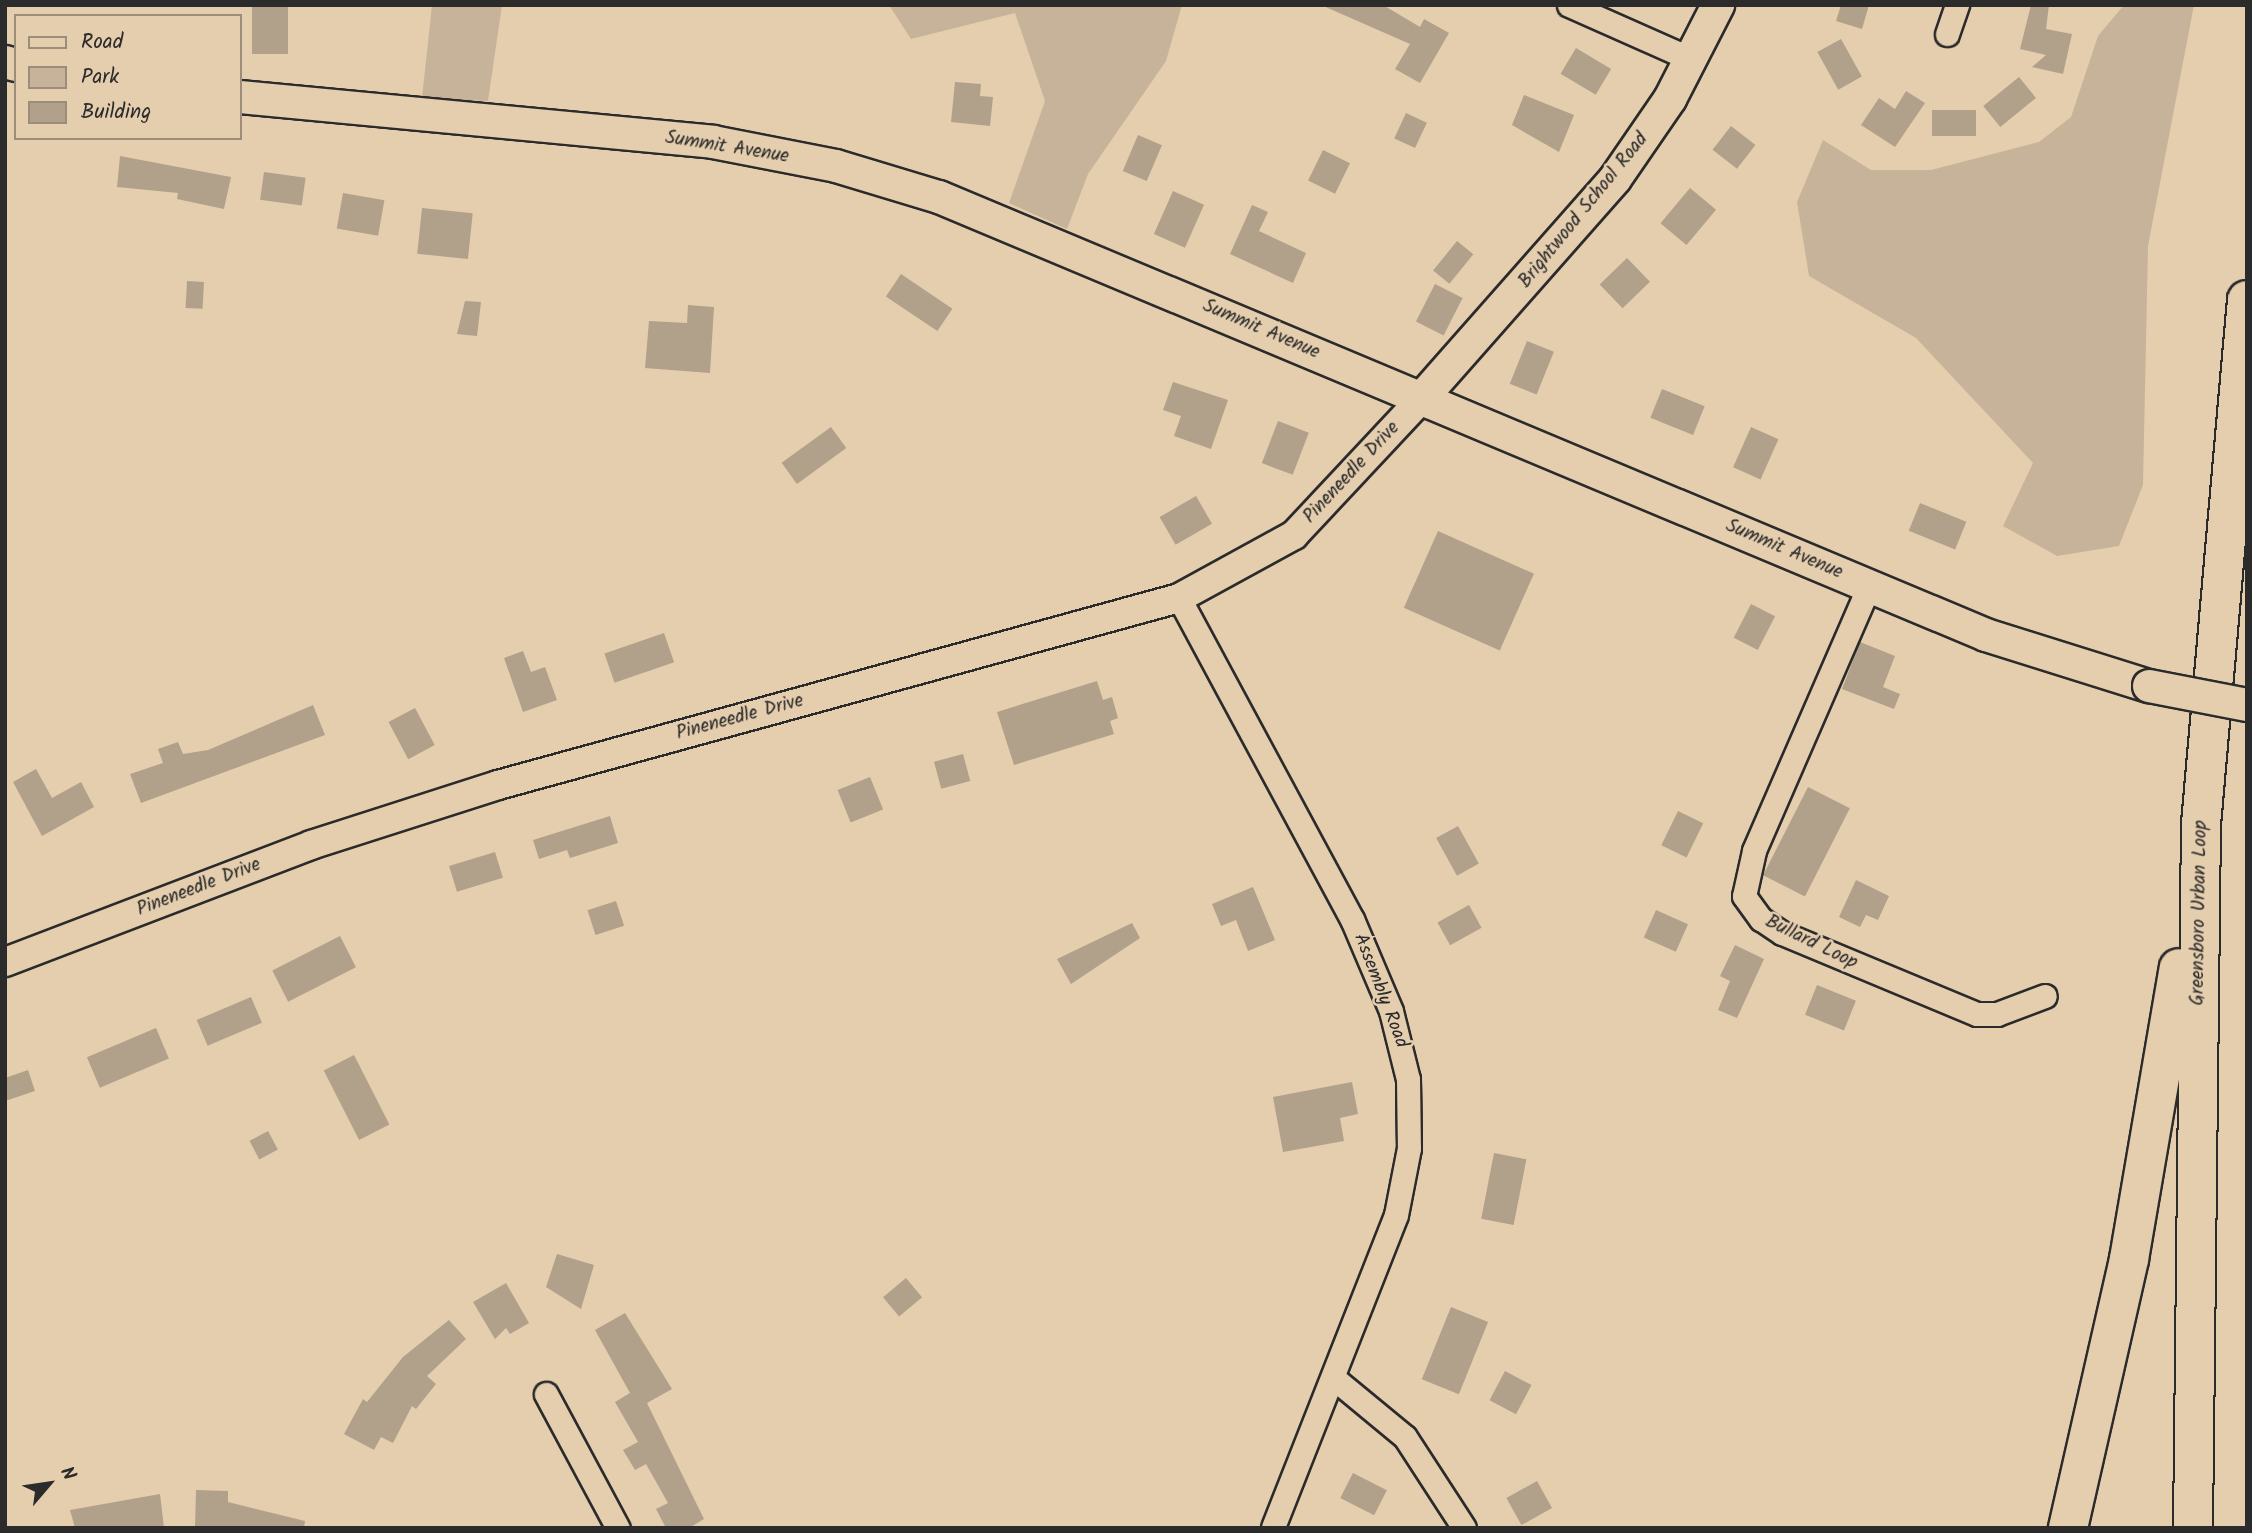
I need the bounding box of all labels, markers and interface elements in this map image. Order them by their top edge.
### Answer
legend [14,14,242,140]
text: Road [81,26,123,59]
text: Park [81,61,119,94]
text: Building [81,96,151,129]
street label: Summit Avenue [664,127,790,169]
street label: Brightwood School Road [1514,129,1654,293]
street label: Summit Avenue [1199,295,1323,365]
street label: Pineneedle Drive [1299,417,1405,529]
street label: Summit Avenue [1722,515,1846,585]
street label: Pineneedle Drive [674,690,806,746]
street label: Greensboro Urban Loop [2187,820,2213,1006]
street label: Pineneedle Drive [134,854,264,922]
street label: Bullard Loop [1761,911,1861,975]
street label: Assembly Road [1348,931,1412,1051]
north arrow [14,1449,84,1519]
text: N [51,1461,83,1486]

